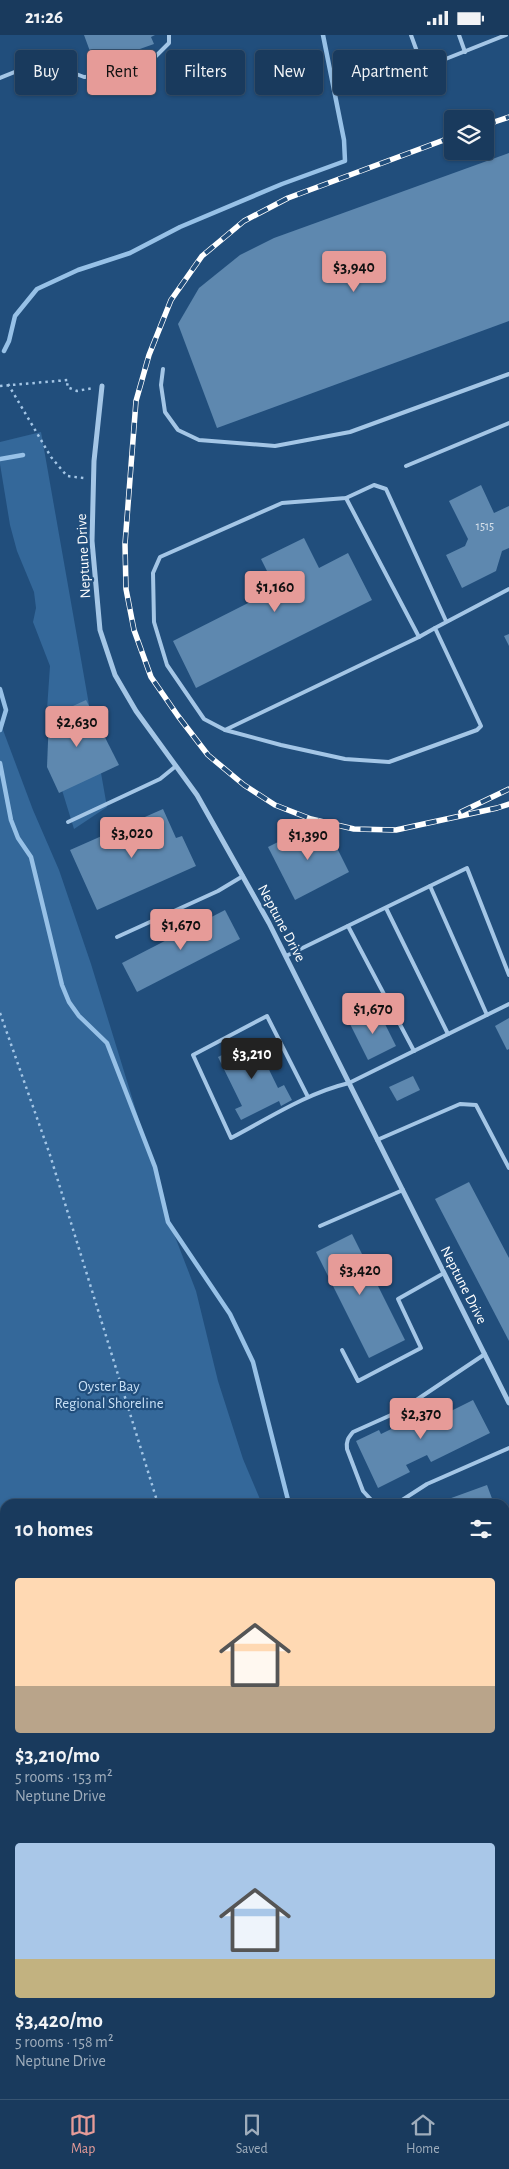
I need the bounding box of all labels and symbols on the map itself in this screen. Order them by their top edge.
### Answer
pin: $3,940 [313,251,395,293]
street label: Neptune Drive [74,513,93,599]
house number: 1515 [476,520,494,532]
pin: $1,160 [234,571,316,613]
pin: $2,630 [36,705,118,748]
pin: $3,020 [91,817,173,859]
pin: $1,390 [267,819,349,861]
street label: Neptune Drive [255,882,308,964]
pin: $1,670 [140,909,222,951]
pin: $1,670 [332,993,414,1035]
pin: $3,210 [211,1037,293,1080]
street label: Neptune Drive [438,1244,490,1327]
pin: $3,420 [319,1253,401,1296]
park label: Oyster Bay Regional Shoreline [54,1379,164,1411]
pin: $2,370 [380,1397,462,1440]

